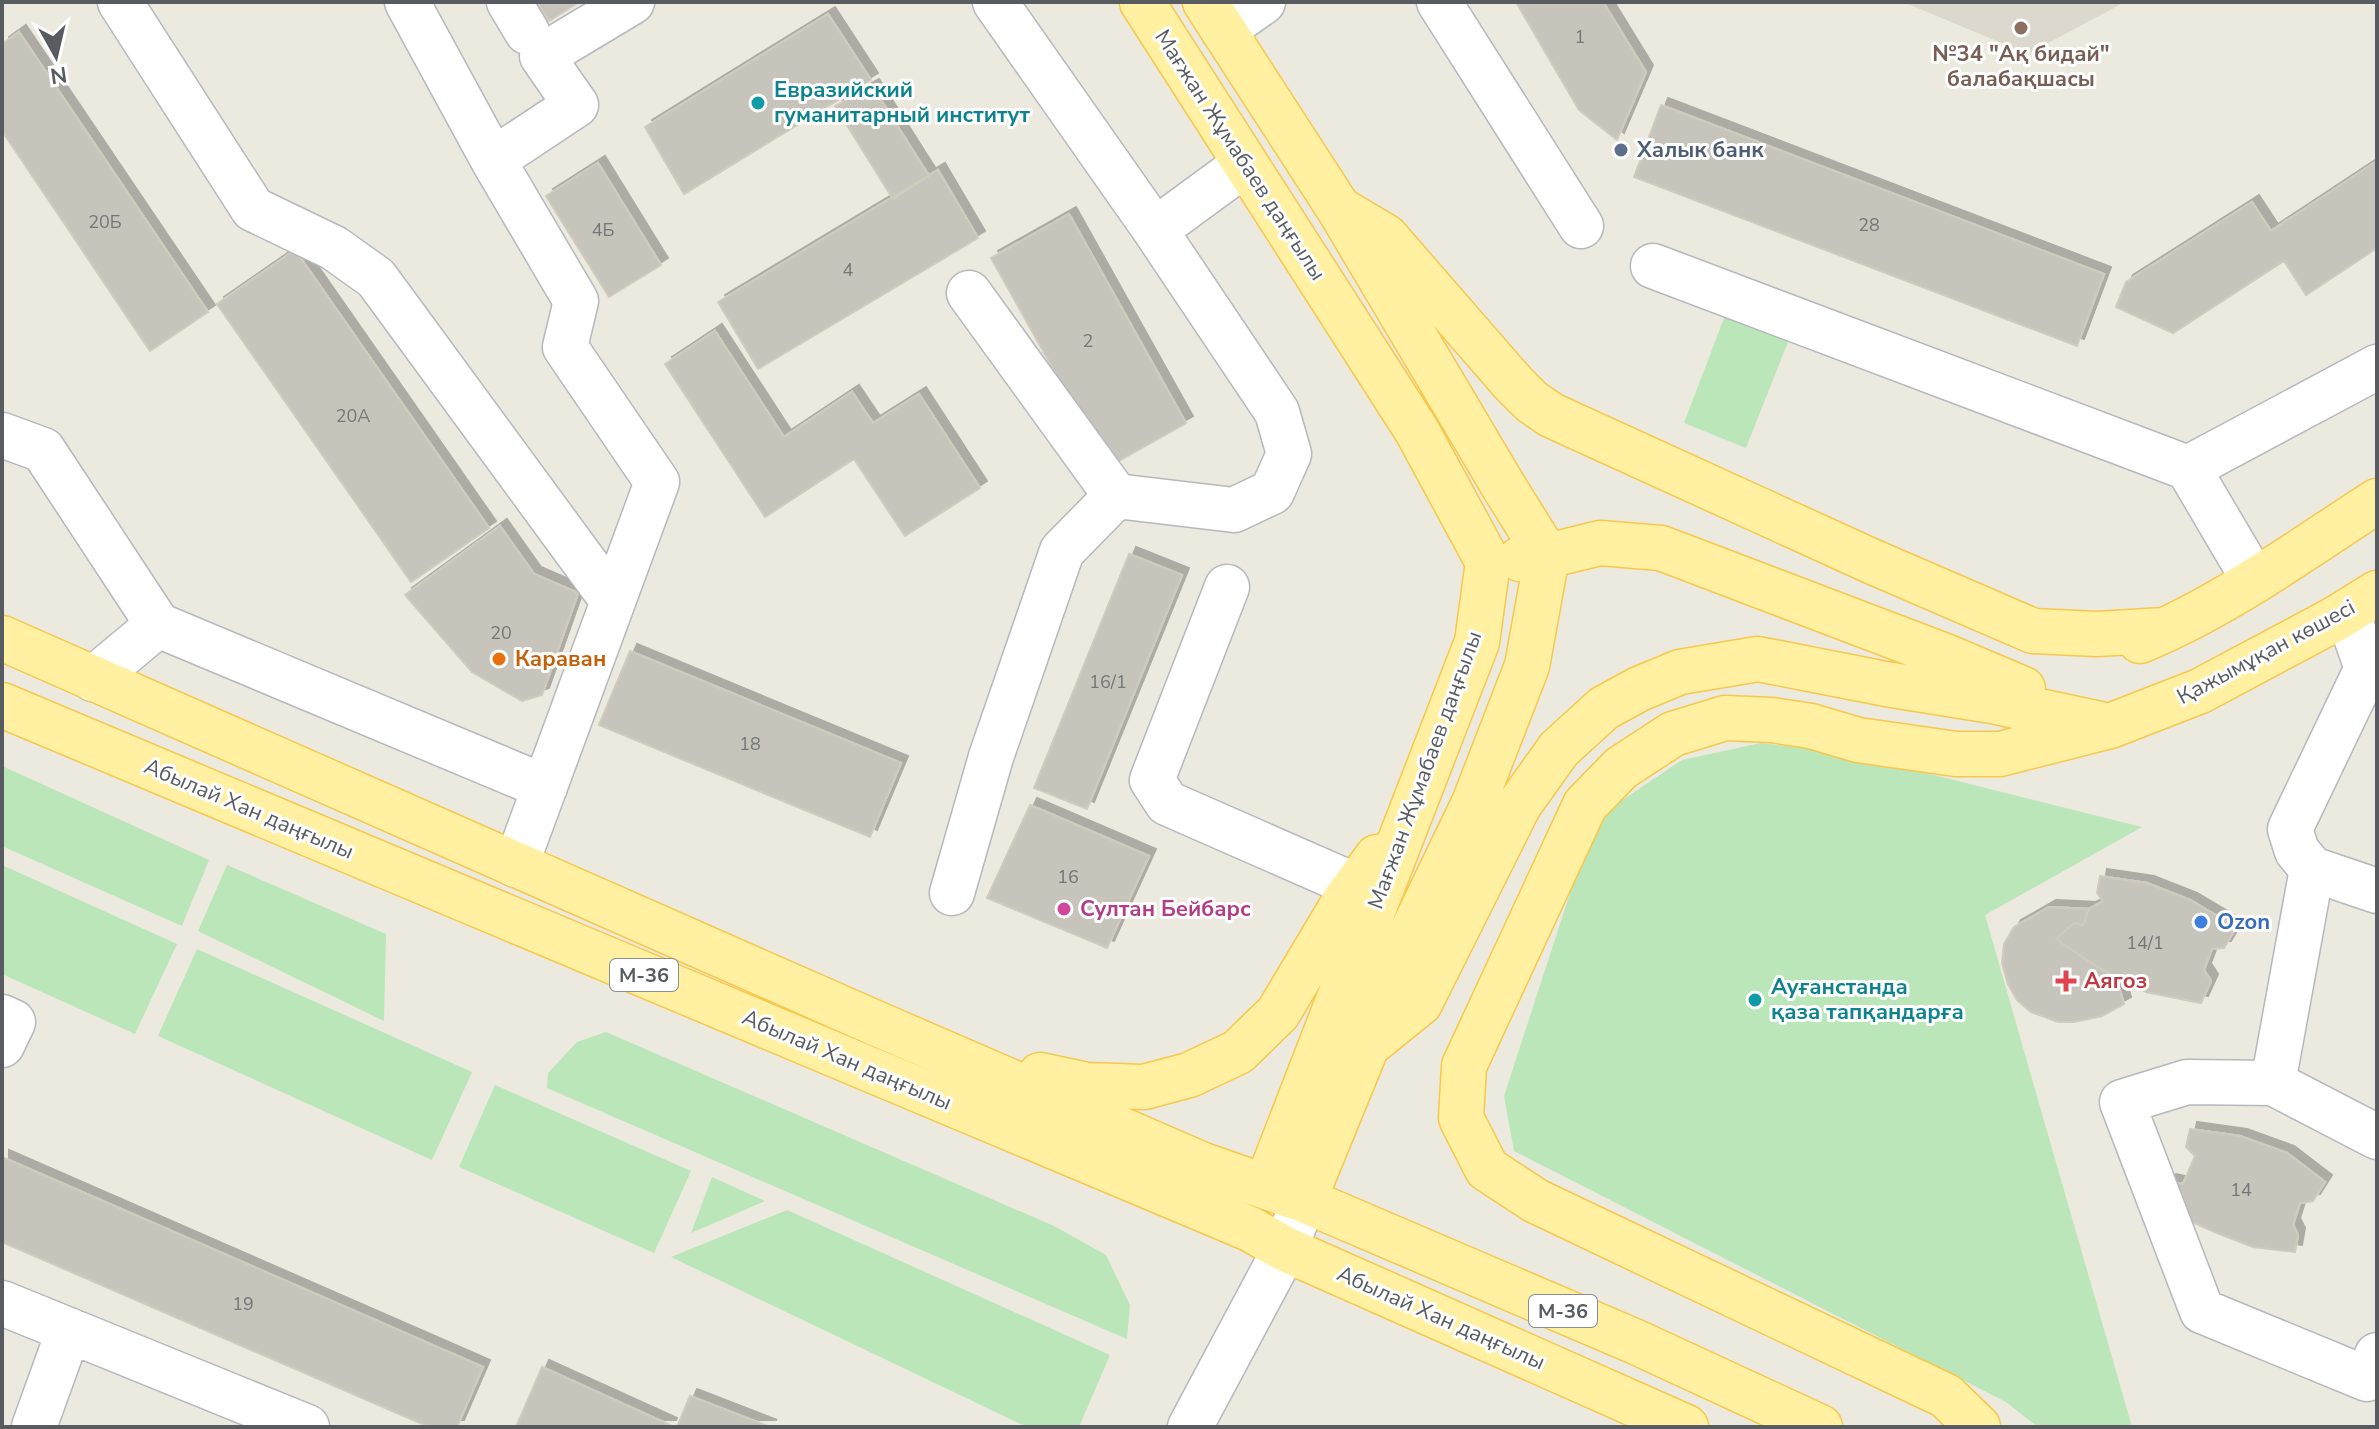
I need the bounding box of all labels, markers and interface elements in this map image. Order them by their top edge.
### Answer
north arrow [16,16,96,96]
marker: №34 "Ақ бидай" балабақшасы [2012,19,2030,37]
street label: Мағжан Жұмабаев даңғылы [1147,24,1333,286]
house number: 1 [1575,25,1585,49]
place label: №34 "Ақ бидай" балабақшасы [1932,39,2110,94]
text: N [48,59,69,91]
place label: Евразийский гуманитарный институт [774,75,1031,130]
marker: Евразийский гуманитарный институт [749,94,767,112]
place label: Халык банк [1636,135,1764,165]
marker: Халык банк [1612,141,1630,159]
house number: 20Б [88,210,122,234]
house number: 28 [1858,213,1880,237]
house number: 4Б [592,218,614,242]
house number: 4 [843,258,854,282]
house number: 2 [1083,329,1093,353]
house number: 20А [336,404,370,428]
street label: Қажымұқан көшесі [2172,592,2360,712]
house number: 20 [490,621,512,645]
street label: Мағжан Жұмабаев даңғылы [1361,627,1489,913]
place label: Караван [515,644,606,674]
marker: Караван [490,650,508,668]
house number: 16/1 [1089,670,1127,694]
house number: 18 [739,732,761,756]
street label: Абылай Хан даңғылы [140,751,358,867]
house number: 16 [1057,865,1079,889]
place label: Султан Бейбарс [1080,894,1251,924]
marker: Султан Бейбарс [1055,900,1073,918]
place label: Ozon [2217,907,2270,937]
marker: Ozon [2192,913,2210,931]
house number: 14/1 [2126,931,2164,955]
road number: M-36 [610,959,678,991]
place label: Аягоз [2084,966,2147,996]
marker: Аягоз [2055,970,2077,992]
place label: Ауғанстанда қаза тапқандарға [1771,972,1964,1027]
marker: Ауғанстанда қаза тапқандарға [1746,991,1764,1009]
street label: Абылай Хан даңғылы [738,1002,956,1118]
house number: 14 [2230,1178,2252,1202]
street label: Абылай Хан даңғылы [1332,1259,1550,1377]
house number: 19 [232,1292,254,1316]
road number: M-36 [1529,1295,1597,1327]

